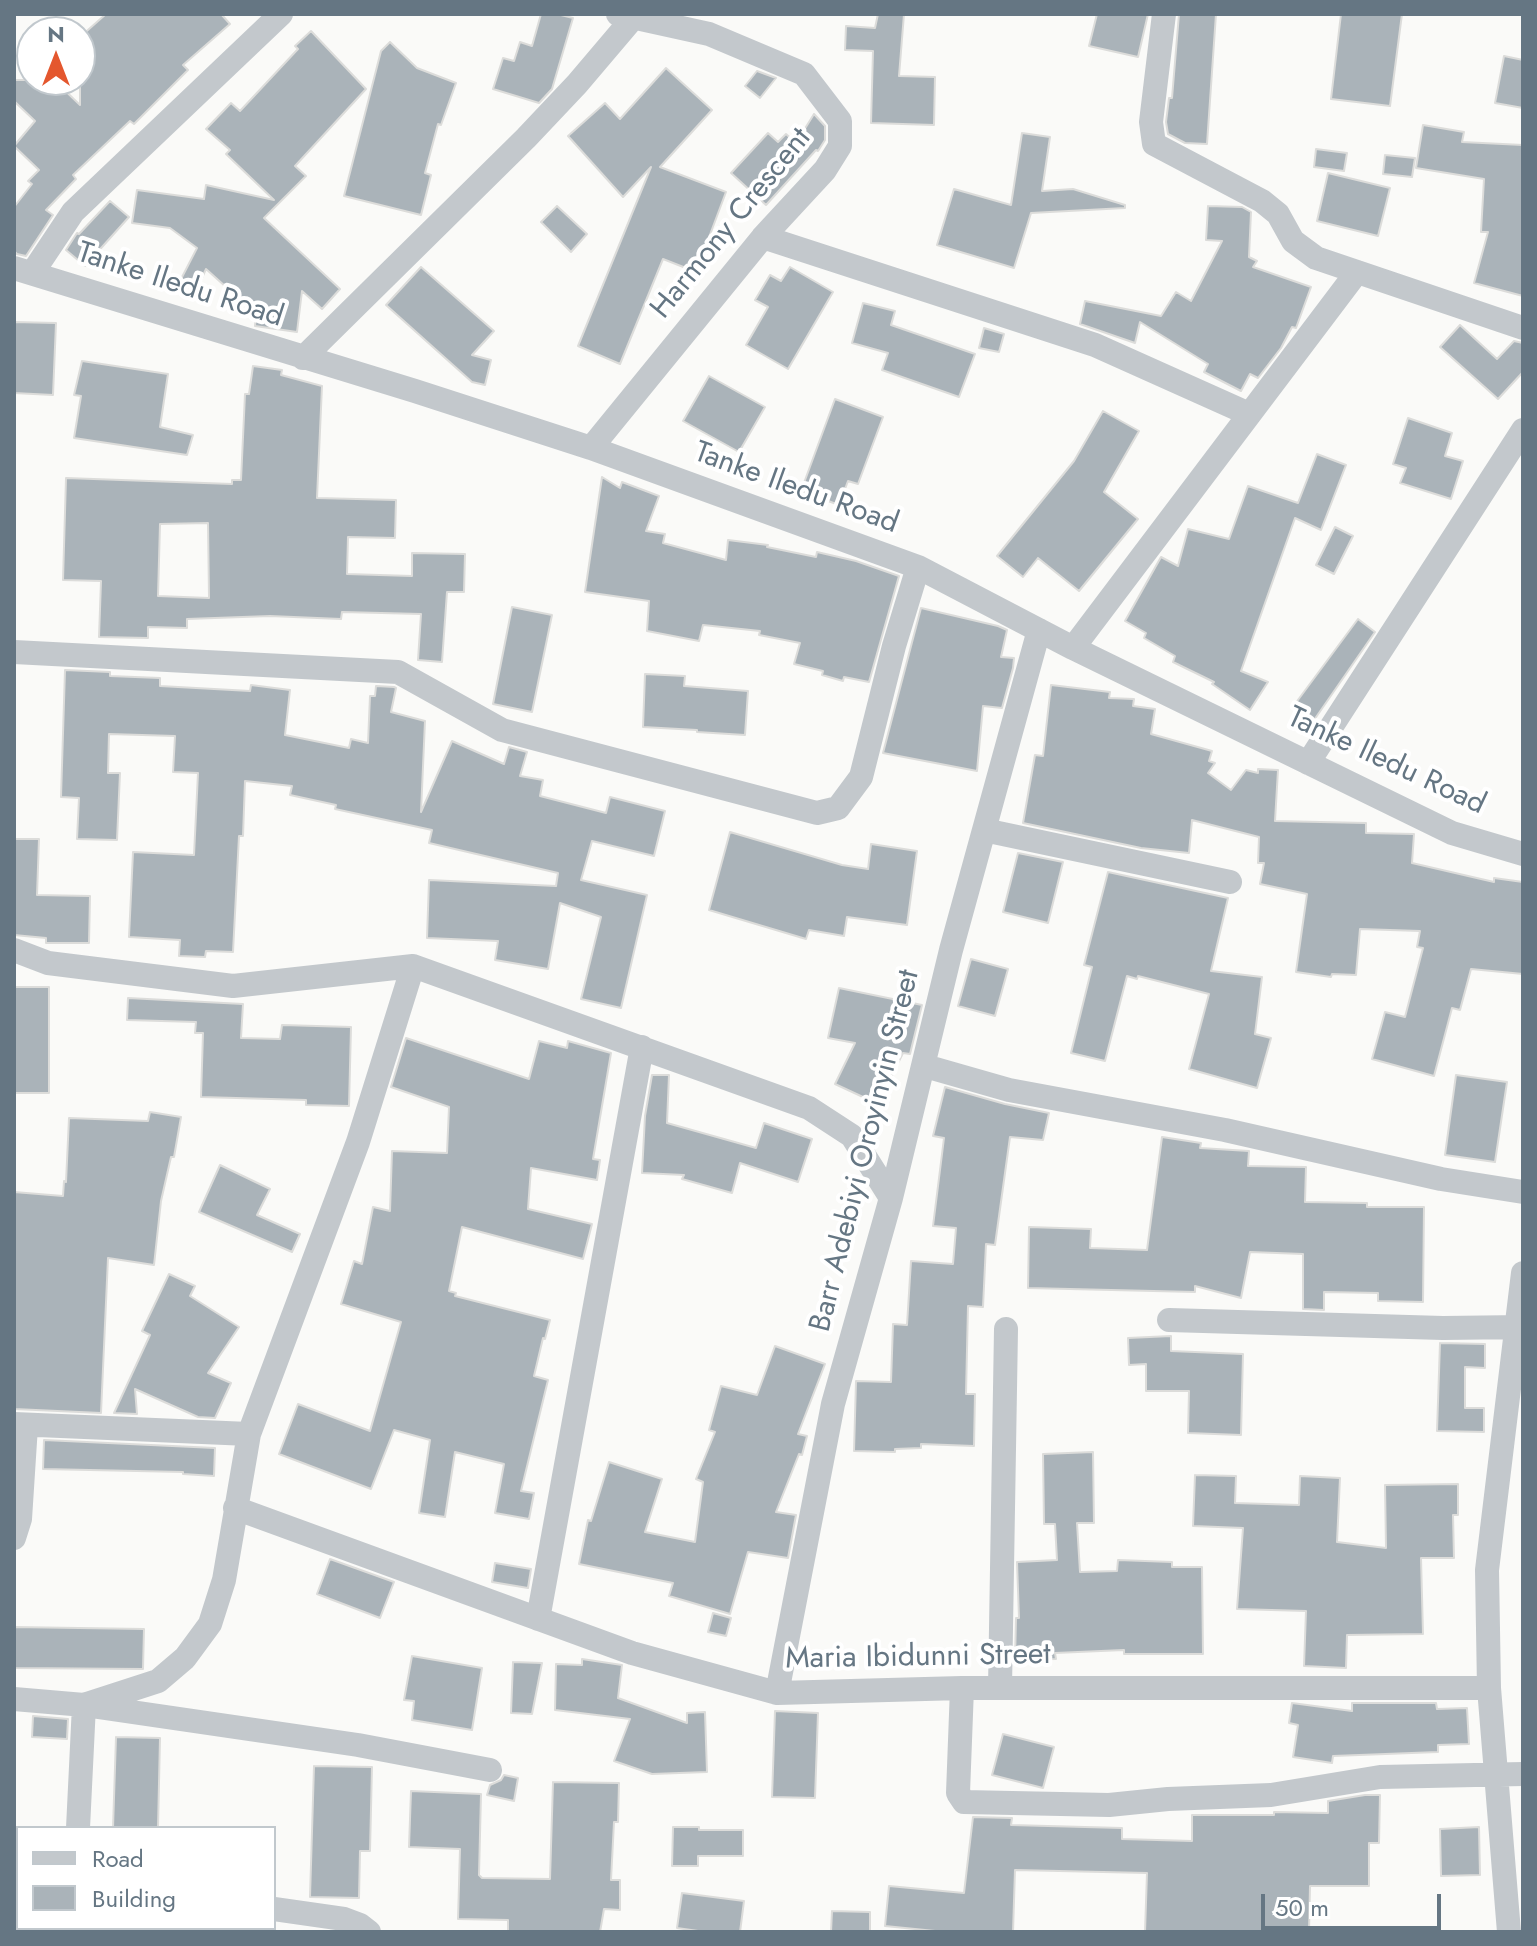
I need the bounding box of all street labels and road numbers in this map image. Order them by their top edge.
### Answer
street label: Harmony Crescent [644,122,820,326]
street label: Tanke Iledu Road [72,236,288,336]
street label: Tanke Iledu Road [689,435,903,543]
street label: Tanke Iledu Road [1281,700,1491,824]
street label: Barr Adebiyi Oroyinyin Street [804,966,928,1336]
street label: Maria Ibidunni Street [785,1638,1051,1678]

